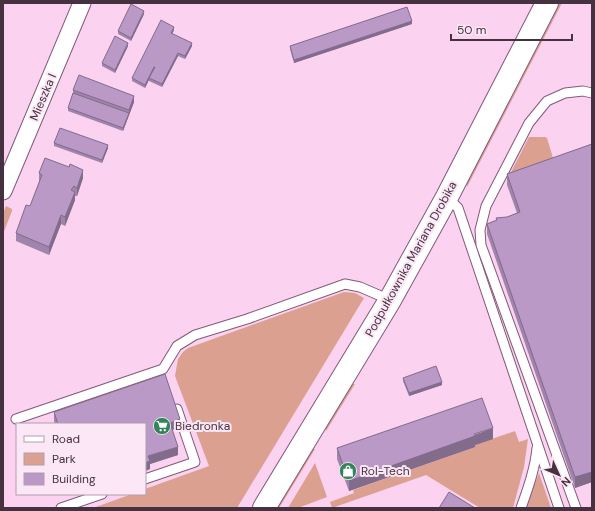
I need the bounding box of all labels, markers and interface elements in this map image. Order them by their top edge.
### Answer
scale bar [451,16,572,42]
text: 50 m [457,22,486,38]
street label: Mieszka I [26,71,60,123]
street label: Podpułkownika Mariana Drobika [361,178,461,340]
supermarket icon: Biedronka [152,416,172,436]
place label: Biedronka [175,418,230,434]
legend [16,423,146,495]
text: Road [52,431,80,447]
text: Park [52,451,76,467]
north arrow [539,455,579,495]
shop icon: Rol-Tech [338,461,358,481]
place label: Rol-Tech [361,463,410,479]
text: Building [52,471,96,487]
text: N [558,474,574,490]

